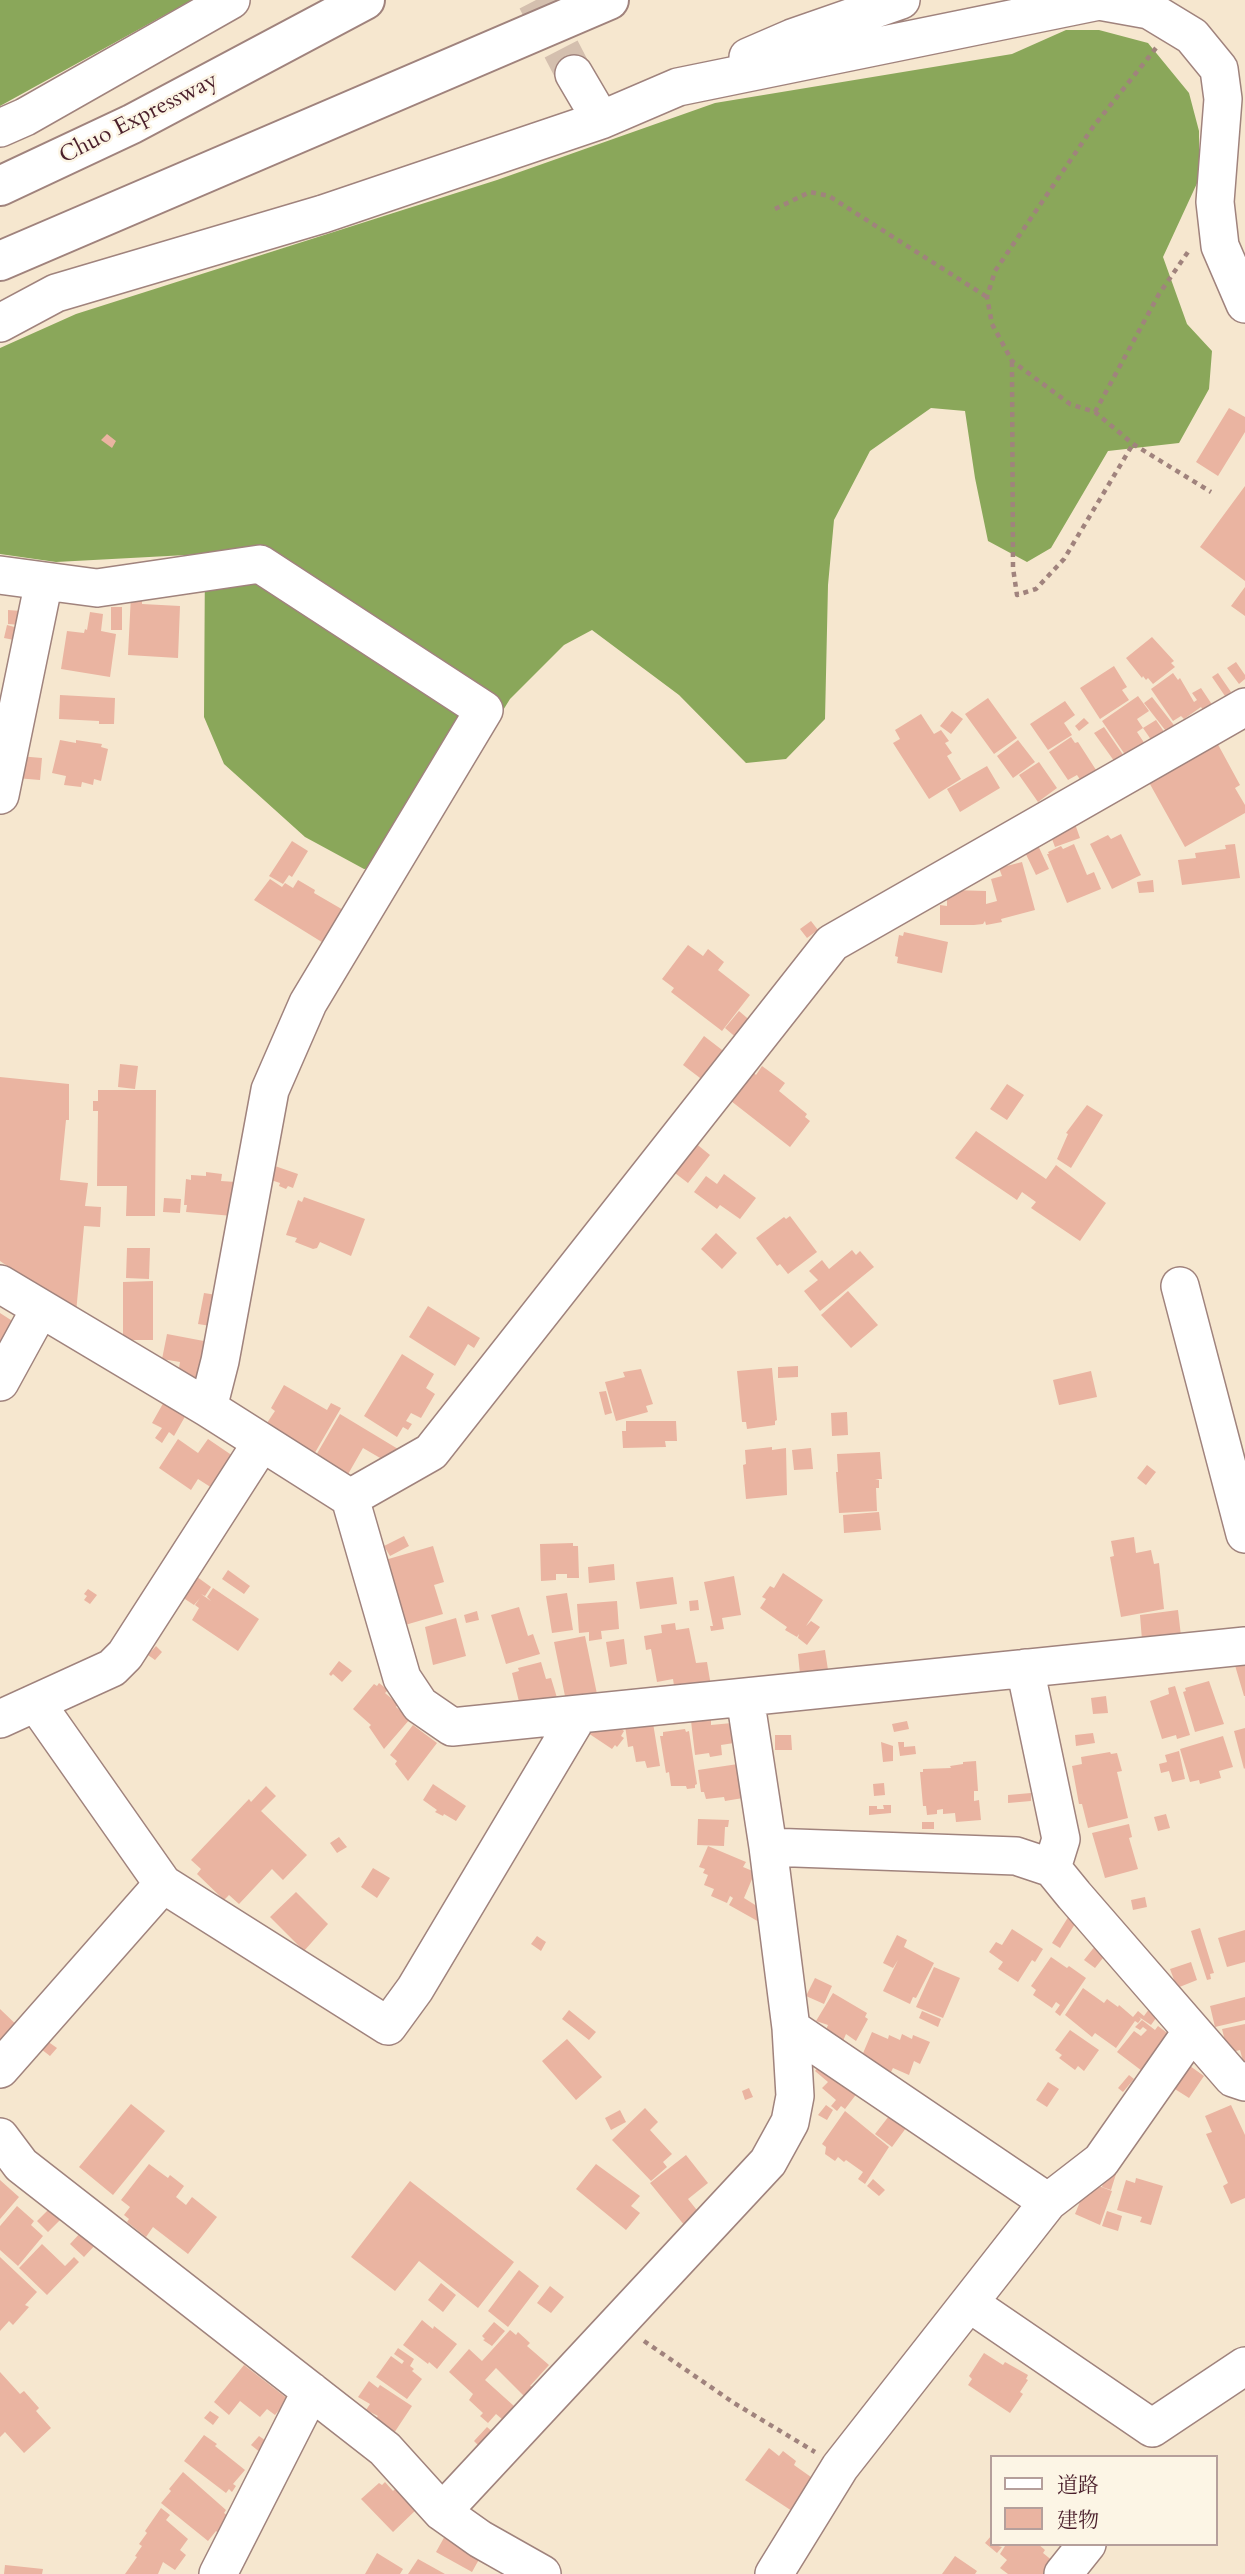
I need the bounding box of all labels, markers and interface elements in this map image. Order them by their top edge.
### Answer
street label: Chuo Expressway [55,67,223,171]
legend [990,2455,1217,2546]
text: 道路 [1057,2471,1099,2500]
text: 建物 [1057,2506,1099,2535]

